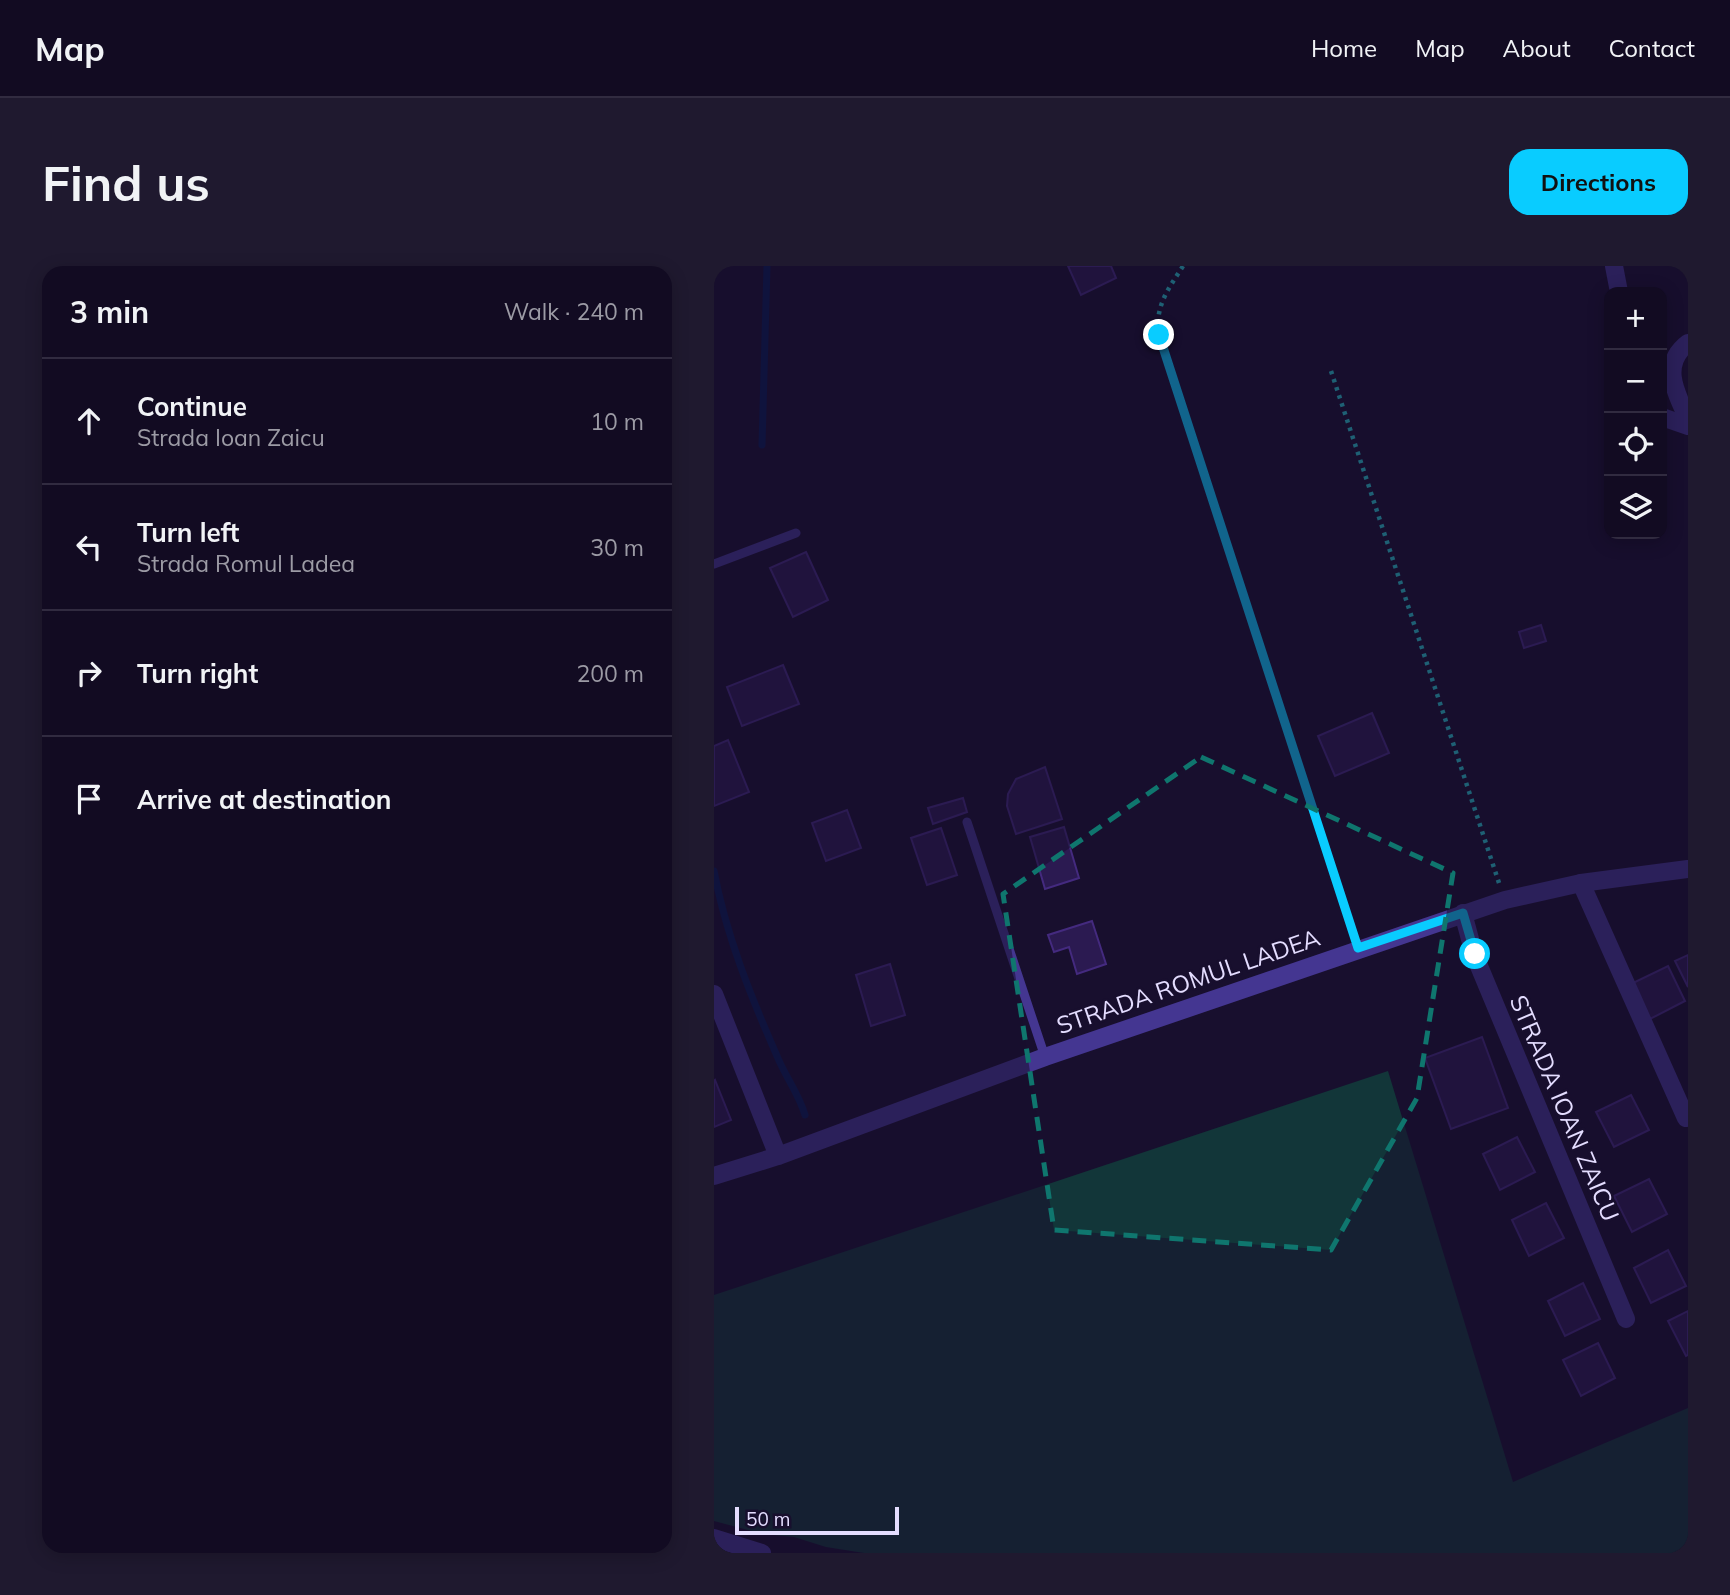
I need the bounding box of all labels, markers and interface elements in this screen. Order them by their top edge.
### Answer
text: Map [35,28,105,69]
text: Home [1311,33,1377,63]
text: Map [1415,33,1465,63]
text: About [1503,33,1571,63]
text: Contact [1609,33,1695,63]
button: Directions [1509,149,1688,215]
text: Find us [42,152,210,213]
map controls [1604,287,1667,539]
button: + [1604,287,1667,350]
text: 3 min [70,293,149,331]
text: Walk · 240 m [504,297,644,326]
route end [1143,319,1174,350]
button: − [1604,350,1667,413]
text: Continue [137,390,247,423]
icon: ahead [70,402,108,440]
text: 10 m [590,407,644,436]
button: locate [1604,413,1667,476]
text: Strada Ioan Zaicu [137,423,325,452]
button: layers [1604,476,1667,539]
text: Turn left [137,516,239,549]
icon: left [70,528,108,566]
text: 30 m [590,533,644,562]
text: Strada Romul Ladea [137,549,355,578]
icon: right [70,654,108,692]
text: Turn right [137,657,258,690]
text: 200 m [576,659,644,688]
icon: arrive [70,780,108,818]
text: Arrive at destination [137,783,392,816]
street label: STRADA ROMUL LADEA [1052,922,1324,1040]
route start [1459,938,1490,969]
street label: STRADA IOAN ZAICU [1504,990,1626,1226]
scale bar [735,1504,900,1536]
text: 50 m [746,1507,790,1531]

